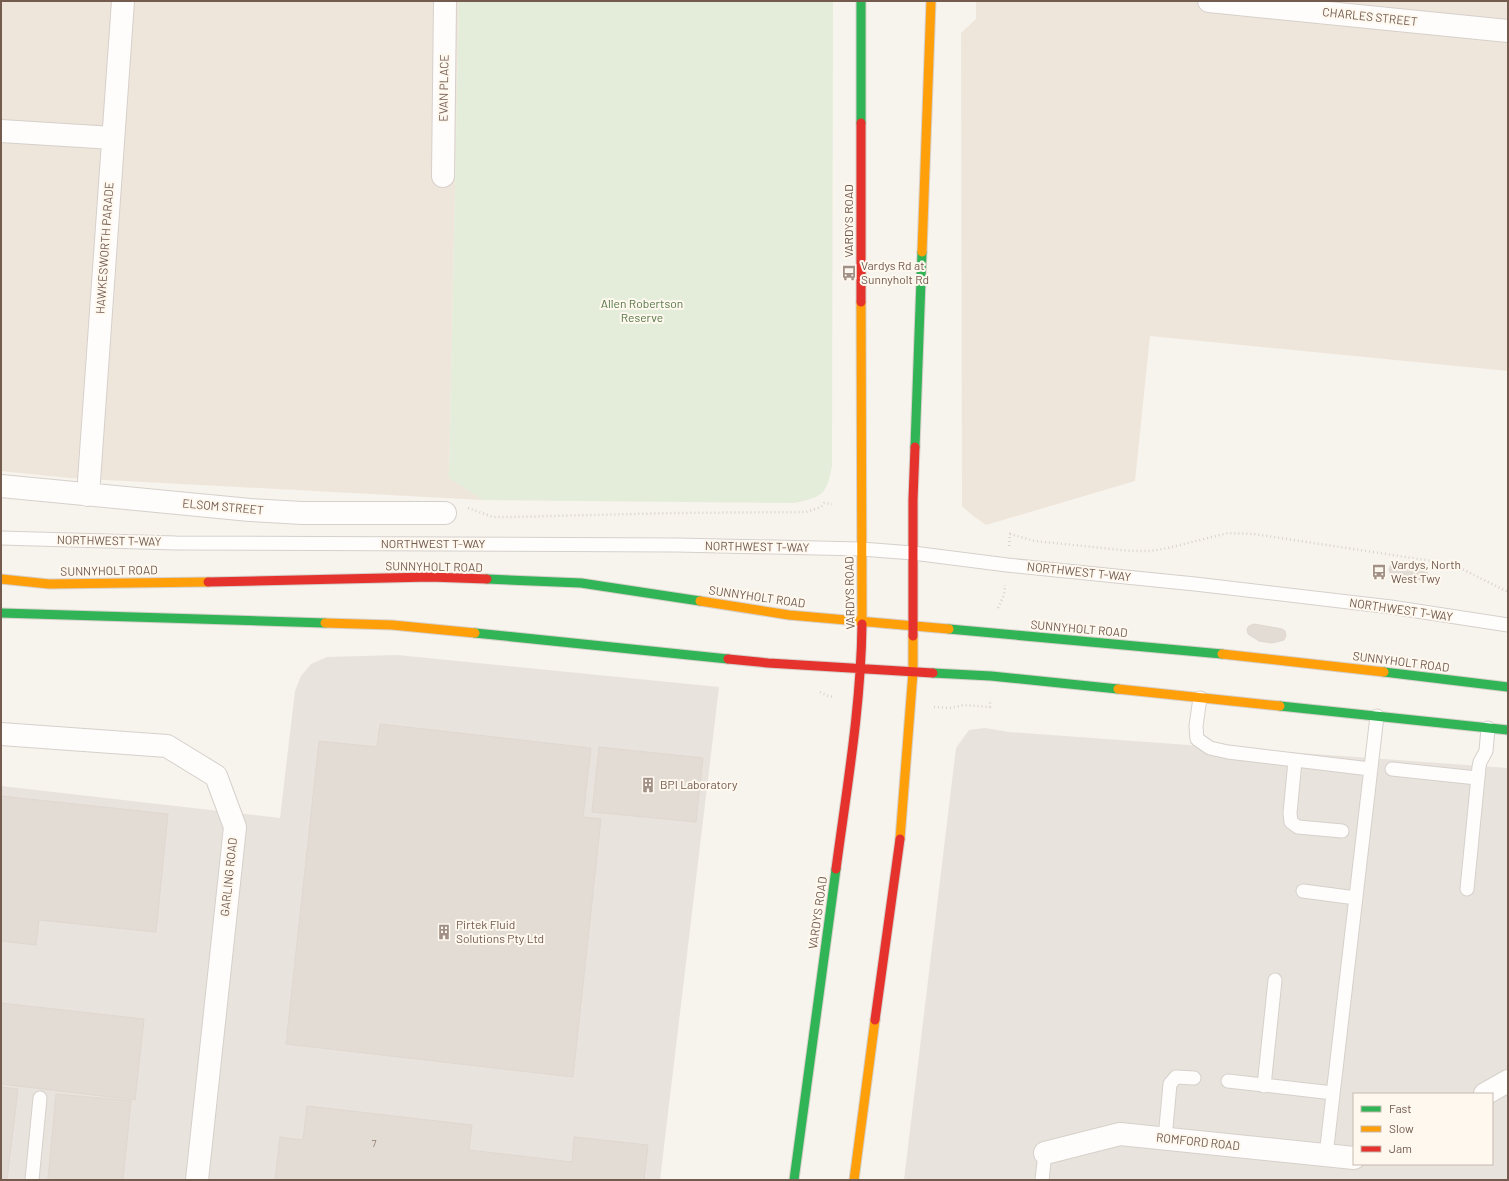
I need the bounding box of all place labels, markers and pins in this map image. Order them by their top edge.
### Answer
place label: Vardys Rd at Sunnyholt Rd [861,258,929,286]
bus stop icon: Vardys Rd at Sunnyholt Rd [840,264,858,282]
place label: Vardys, North West Twy [1391,557,1461,585]
bus stop icon: Vardys, North West Twy [1370,563,1388,581]
building icon: BPI Laboratory [639,776,657,794]
place label: BPI Laboratory [660,777,738,791]
place label: Pirtek Fluid Solutions Pty Ltd [456,917,544,945]
building icon: Pirtek Fluid Solutions Pty Ltd [435,923,453,941]

